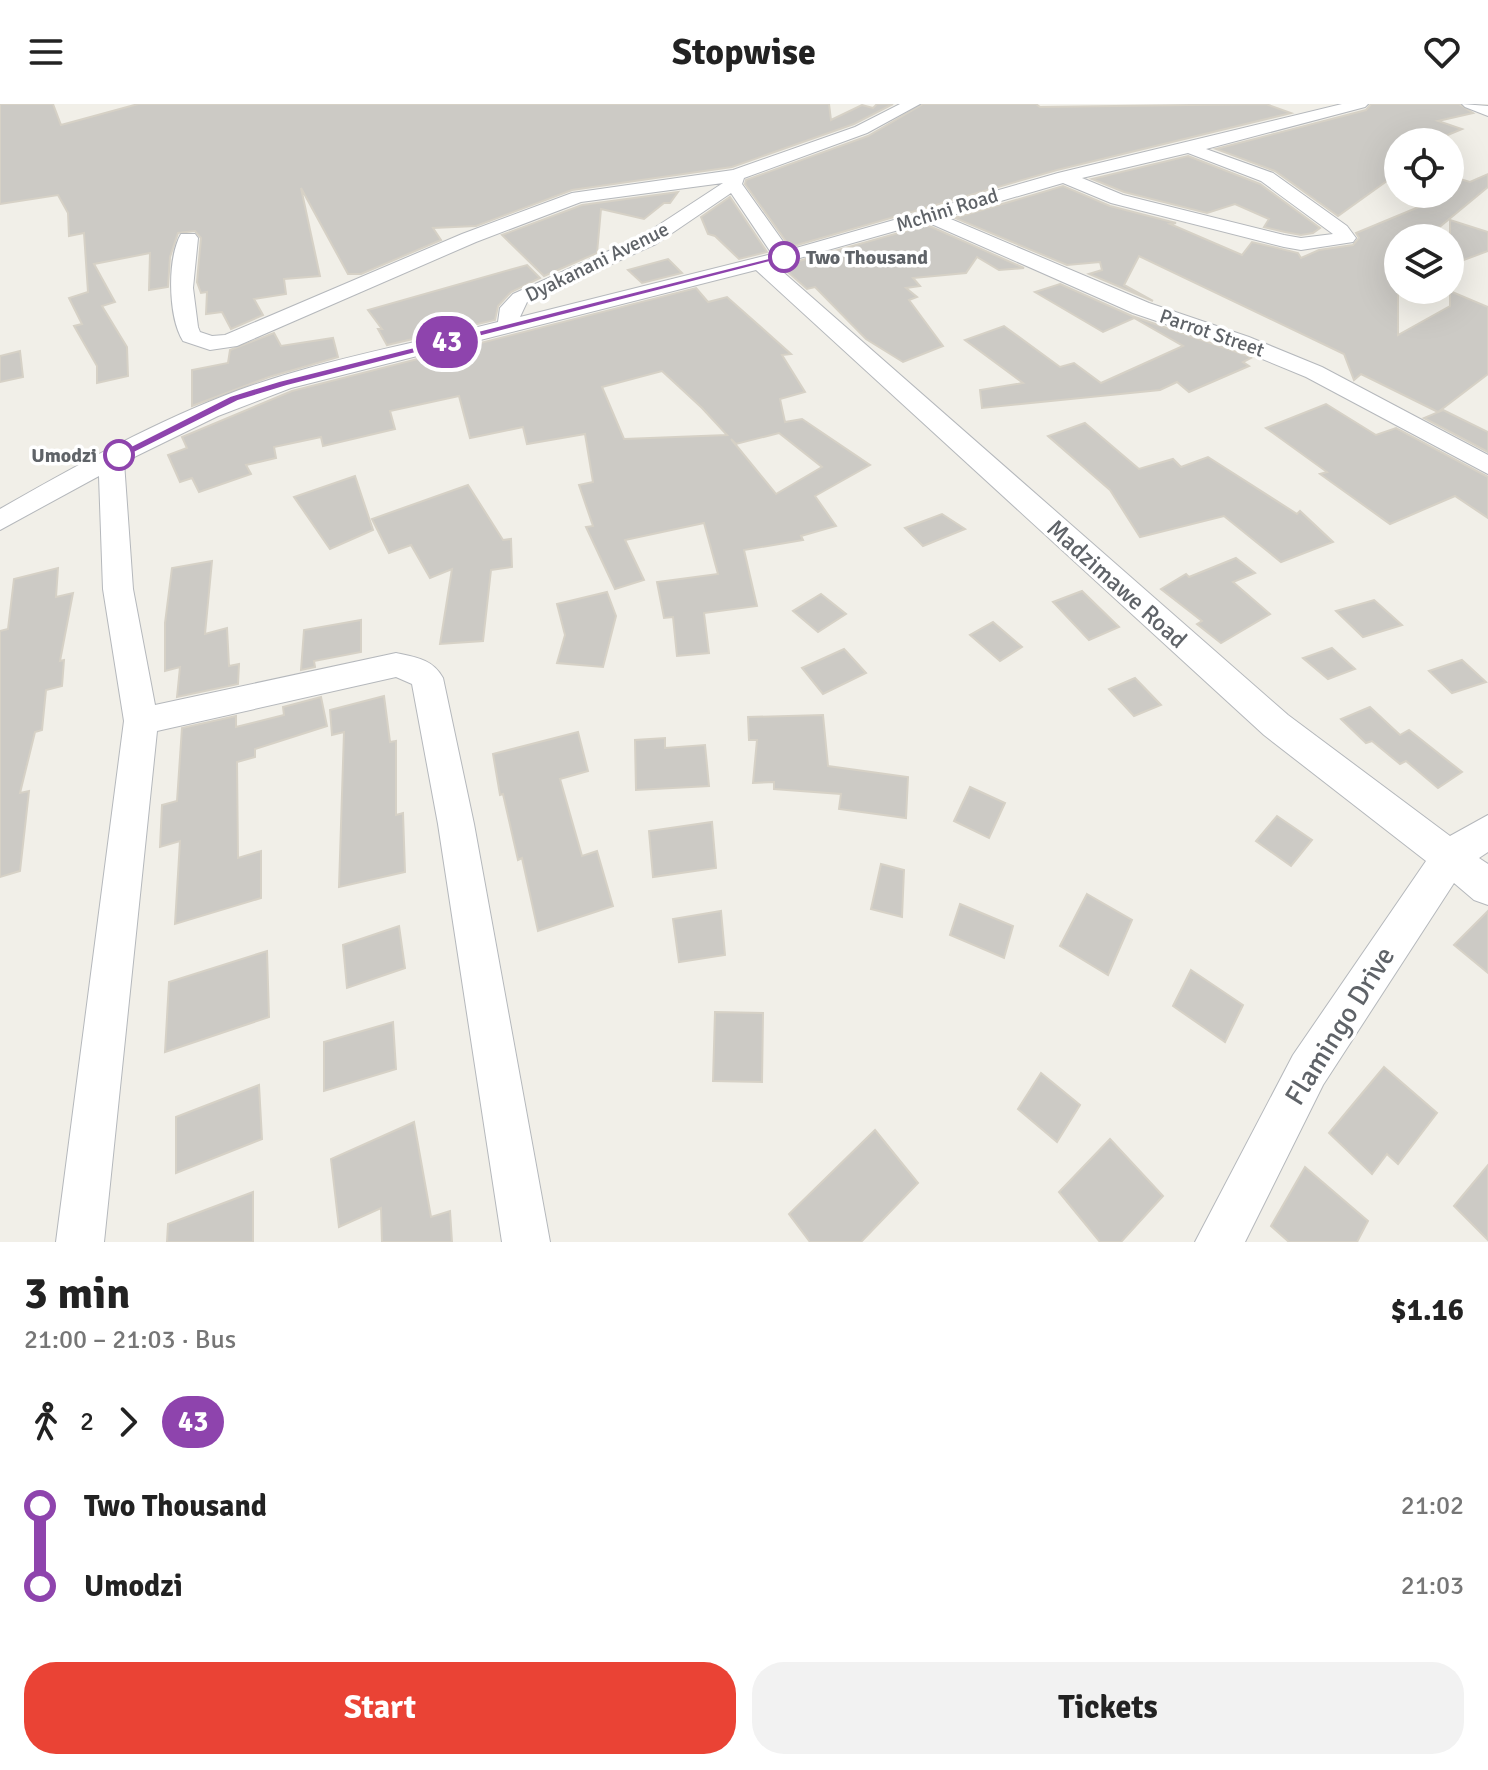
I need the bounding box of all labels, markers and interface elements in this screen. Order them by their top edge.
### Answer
icon: menu [24,30,68,74]
text: Stopwise [672,30,816,75]
icon: heart [1420,30,1464,74]
map controls [1384,128,1464,304]
button: locate [1384,128,1464,208]
street label: Mchini Road [893,183,1001,237]
street label: Dyakanani Avenue [521,216,673,308]
button: layers [1384,224,1464,304]
marker: Two Thousand [769,242,799,272]
place label: Two Thousand [806,245,928,270]
street label: Parrot Street [1156,303,1268,363]
line badge: 43 [411,316,483,368]
text: 43 [432,325,462,359]
marker: Umodzi [104,440,134,470]
place label: Umodzi [31,443,97,468]
street label: Madzimawe Road [1041,513,1193,655]
street label: Flamingo Drive [1278,941,1402,1111]
text: 3 min [24,1267,130,1321]
text: $1.16 [1391,1292,1464,1329]
text: 21:00 – 21:03 · Bus [24,1324,236,1356]
icon: walk [24,1400,68,1444]
icon: forward [106,1400,150,1444]
text: 43 [178,1405,208,1439]
text: 2 [80,1406,94,1438]
text: Two Thousand [84,1488,267,1525]
text: 21:02 [1401,1490,1464,1522]
text: Umodzi [84,1568,183,1605]
text: 21:03 [1401,1570,1464,1602]
button: Start [24,1662,736,1754]
button: Tickets [752,1662,1464,1754]

